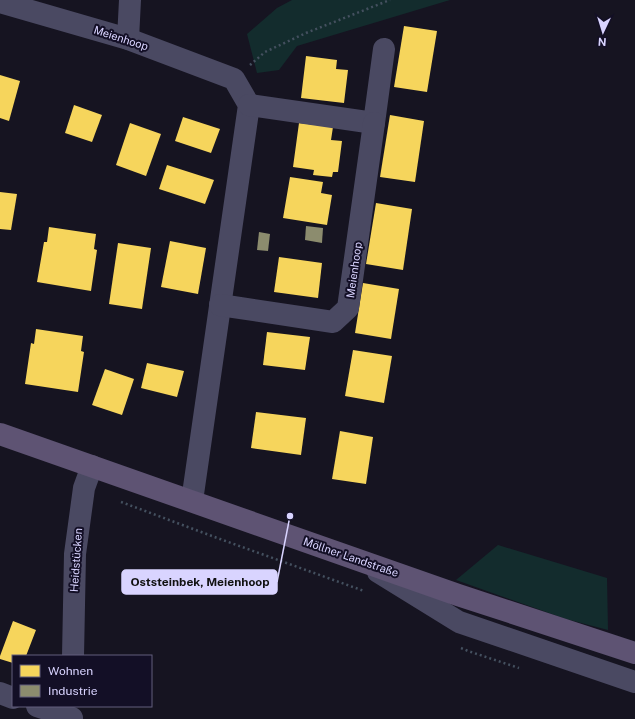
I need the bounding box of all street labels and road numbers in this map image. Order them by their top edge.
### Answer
street label: Meienhoop [92,24,150,53]
street label: Meienhoop [344,241,364,299]
street label: Heidstücken [68,527,84,593]
street label: Möllner Landstraße [302,535,400,579]

